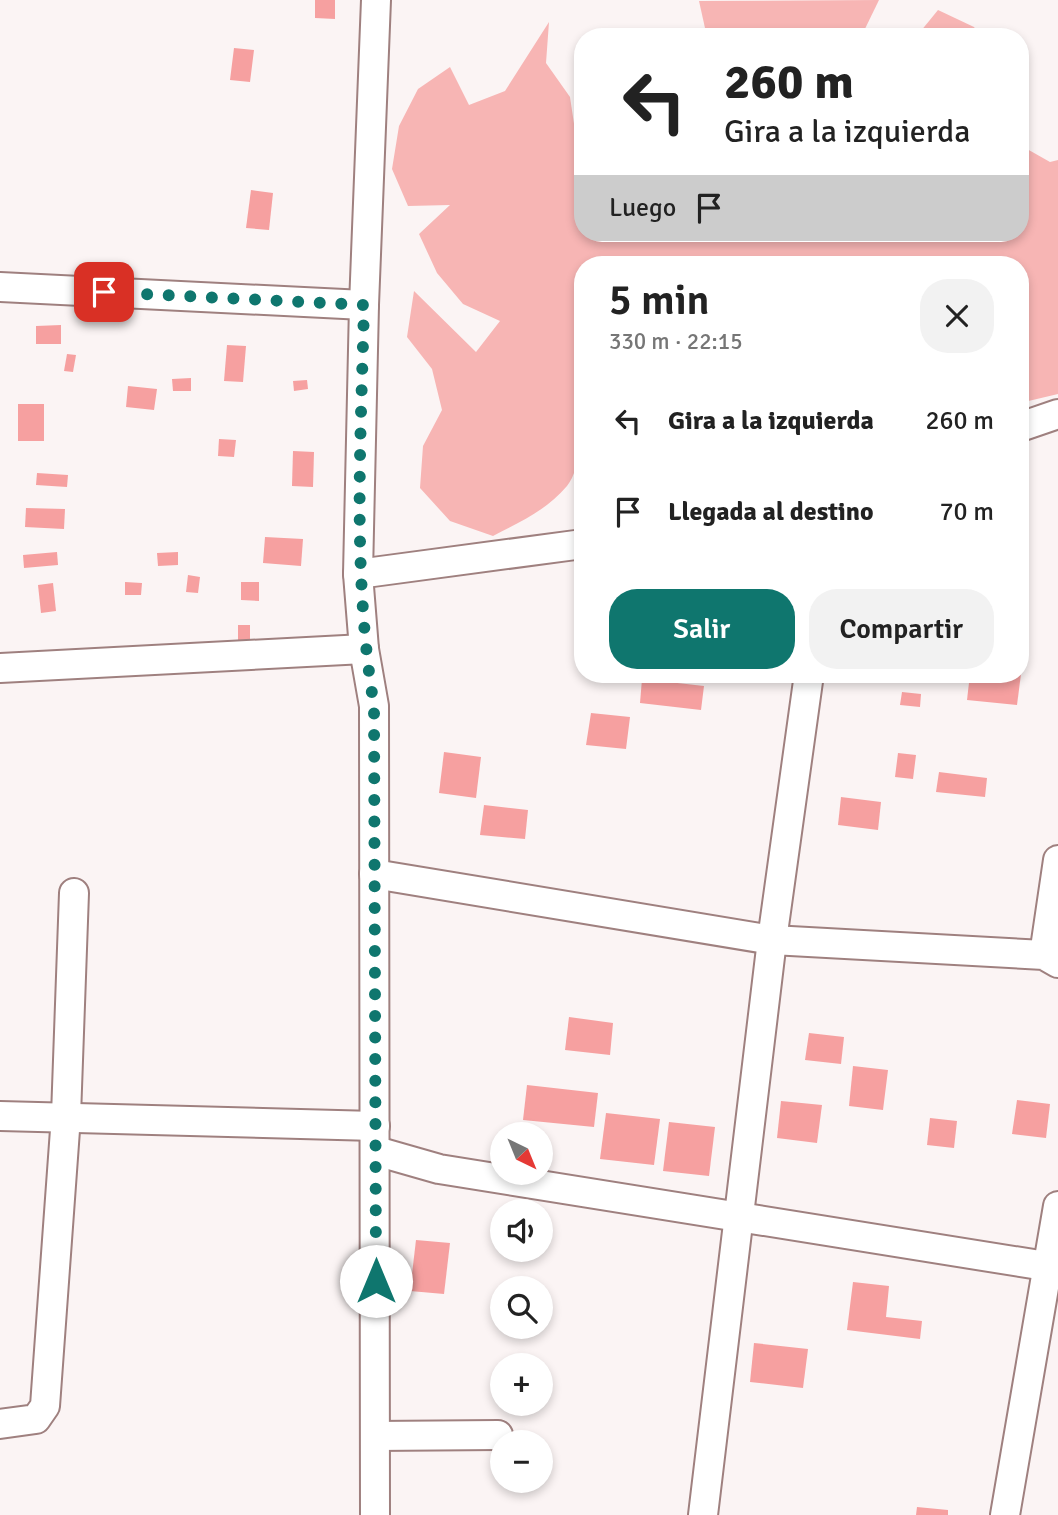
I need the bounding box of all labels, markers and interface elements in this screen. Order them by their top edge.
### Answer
text: 260 m [724,52,854,112]
icon: left [609,56,700,147]
text: Gira a la izquierda [724,112,971,151]
icon: arrive [690,189,728,227]
text: Luego [609,192,676,224]
pin [74,262,134,322]
icon: arrive [85,273,123,311]
text: 5 min [609,275,710,326]
button: close [920,279,994,353]
text: 330 m · 22:15 [609,327,743,356]
icon: left [609,402,647,440]
text: Gira a la izquierda [668,405,874,437]
text: 260 m [925,405,994,437]
icon: arrive [609,493,647,531]
text: Llegada al destino [668,496,874,528]
text: 70 m [939,496,994,528]
button: Salir [609,589,795,669]
button: Compartir [809,589,994,669]
north arrow [490,1122,553,1185]
map controls [490,1122,553,1493]
button: sound [490,1199,553,1262]
position arrow [339,1244,413,1318]
button: search [490,1276,553,1339]
button: + [490,1353,553,1416]
button: − [490,1430,553,1493]

